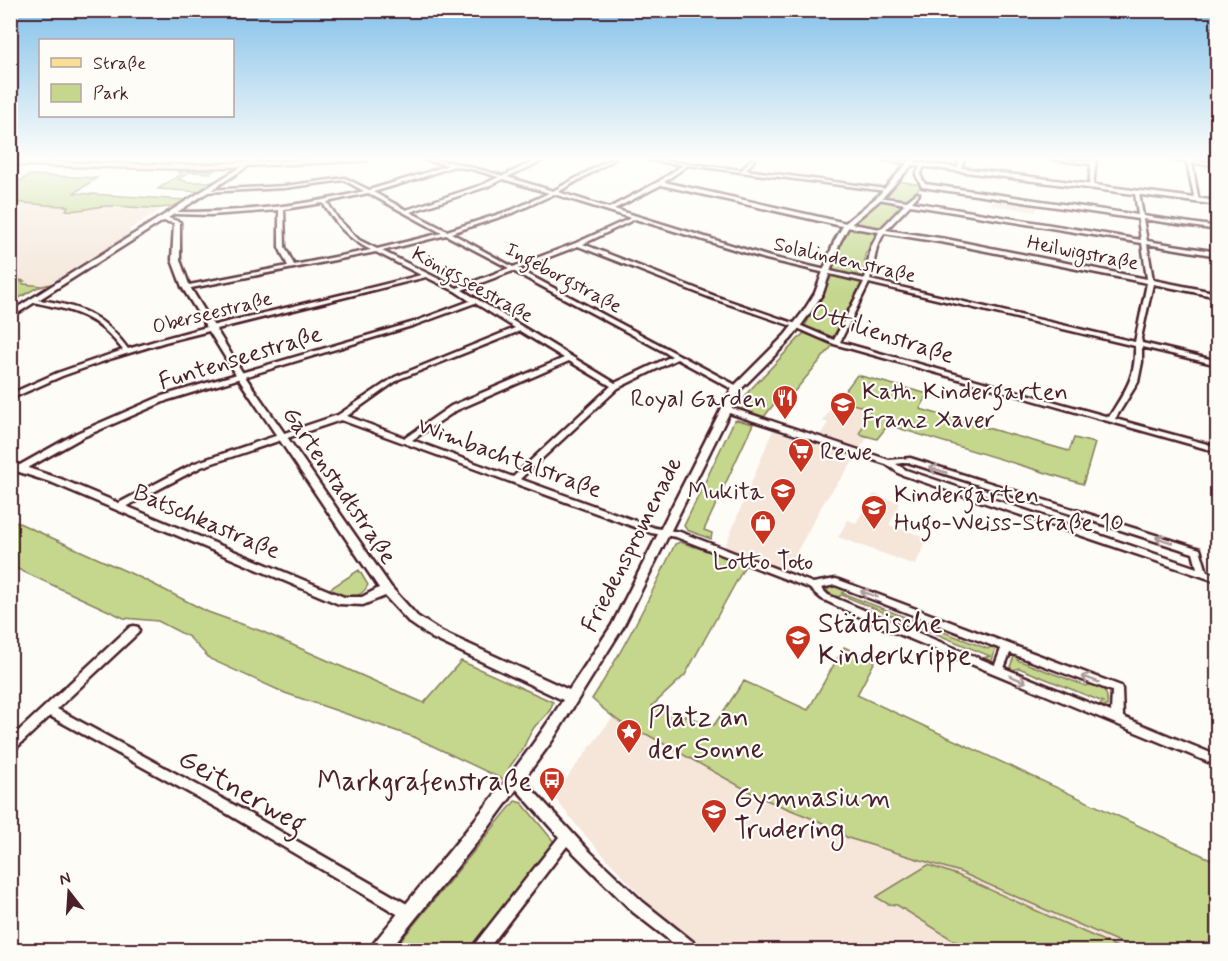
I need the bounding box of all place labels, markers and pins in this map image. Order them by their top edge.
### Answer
place label: Kath. Kindergarten Franz Xaver [862,377,1068,436]
restaurant icon: Royal Garden [770,383,800,421]
place label: Royal Garden [630,384,766,415]
school or university icon: Kath. Kindergarten Franz Xaver [828,390,858,428]
supermarket icon: Rewe [786,436,816,474]
place label: Rewe [820,437,872,468]
school or university icon: Mukita [768,476,798,514]
place label: Mukita [688,477,765,508]
place label: Kindergarten Hugo-Weiss-Straße 10 [894,480,1124,542]
school or university icon: Kindergarten Hugo-Weiss-Straße 10 [859,493,889,531]
shop icon: Lotto Toto [748,508,778,546]
place label: Lotto Toto [713,547,813,578]
place label: Städtische Kinderkrippe [818,606,972,675]
school or university icon: Städtische Kinderkrippe [783,623,813,661]
place label: Platz an der Sonne [648,700,764,769]
place icon: Platz an der Sonne [614,717,644,755]
place label: Markgrafenstraße [317,764,532,801]
bus stop icon: Markgrafenstraße [537,765,567,803]
place label: Gymnasium Trudering [734,780,891,851]
school or university icon: Gymnasium Trudering [699,797,729,835]

